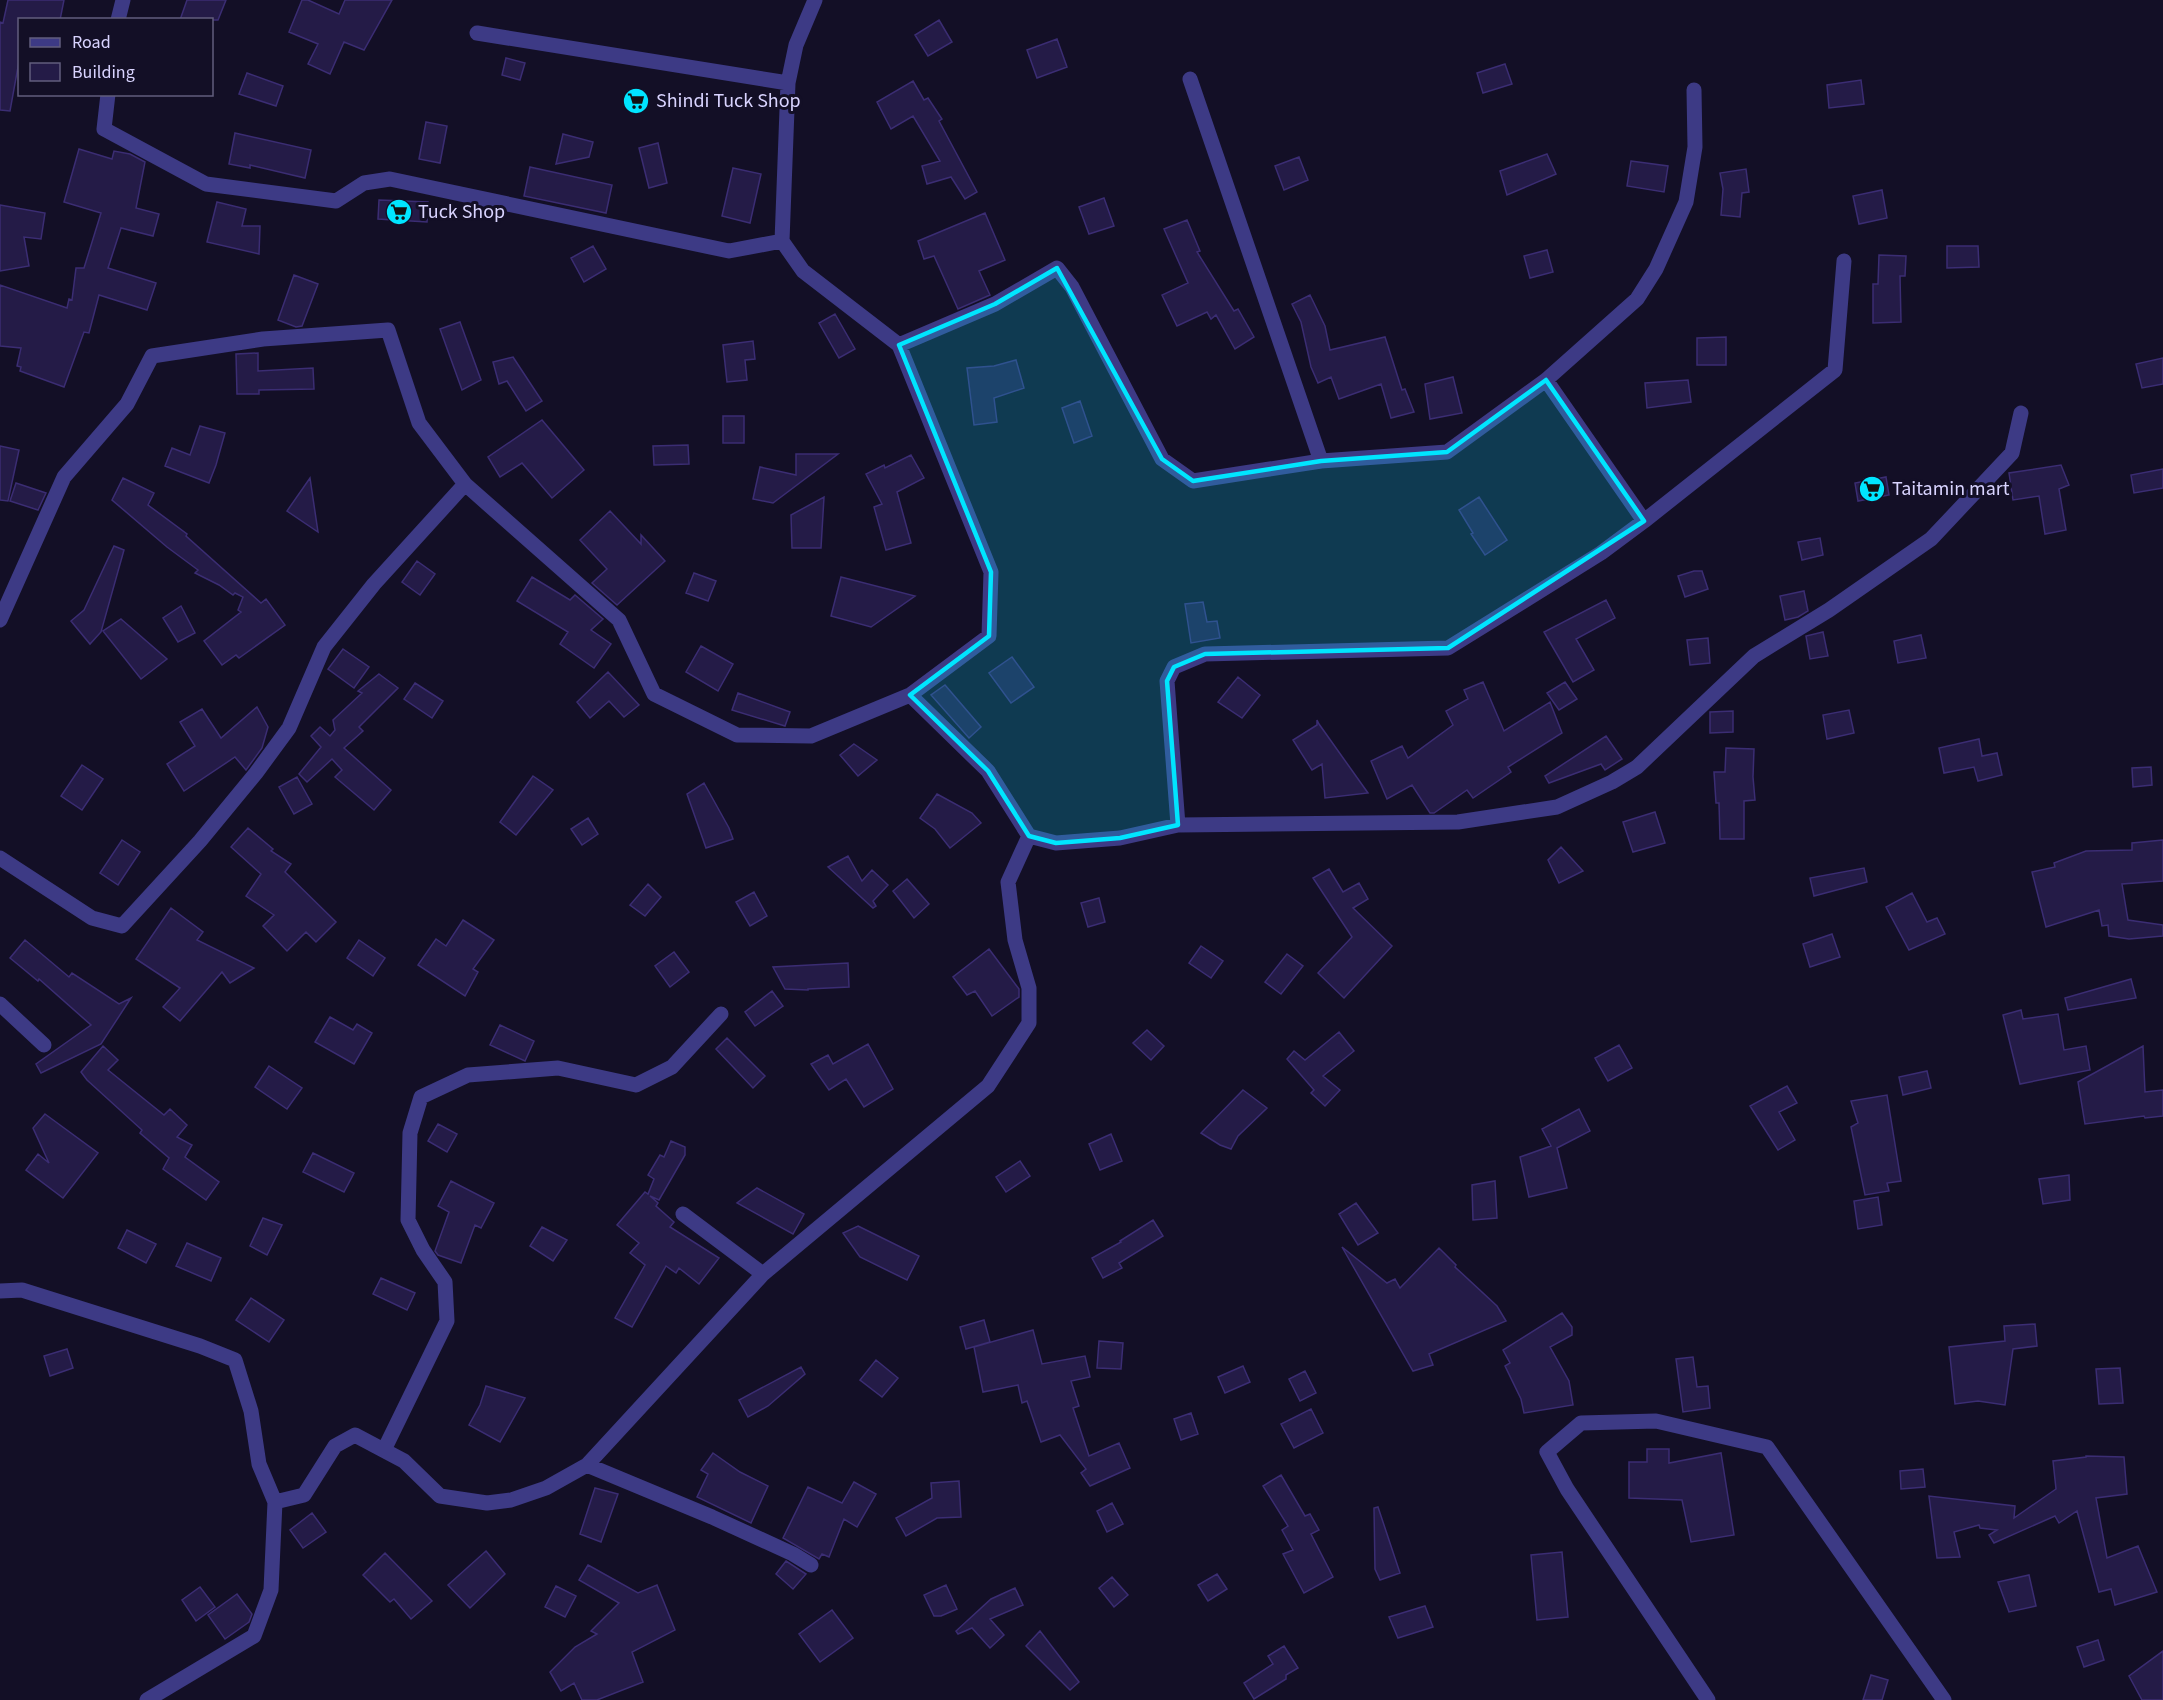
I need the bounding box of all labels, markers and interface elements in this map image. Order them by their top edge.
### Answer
legend [18,18,213,96]
text: Road [72,30,111,55]
text: Building [72,60,135,85]
supermarket icon: Shindi Tuck Shop [621,86,651,116]
place label: Shindi Tuck Shop [656,87,801,115]
supermarket icon: Tuck Shop [384,197,414,227]
place label: Tuck Shop [418,198,505,226]
supermarket icon: Taitamin mart [1857,474,1887,504]
place label: Taitamin mart [1892,475,2010,503]

